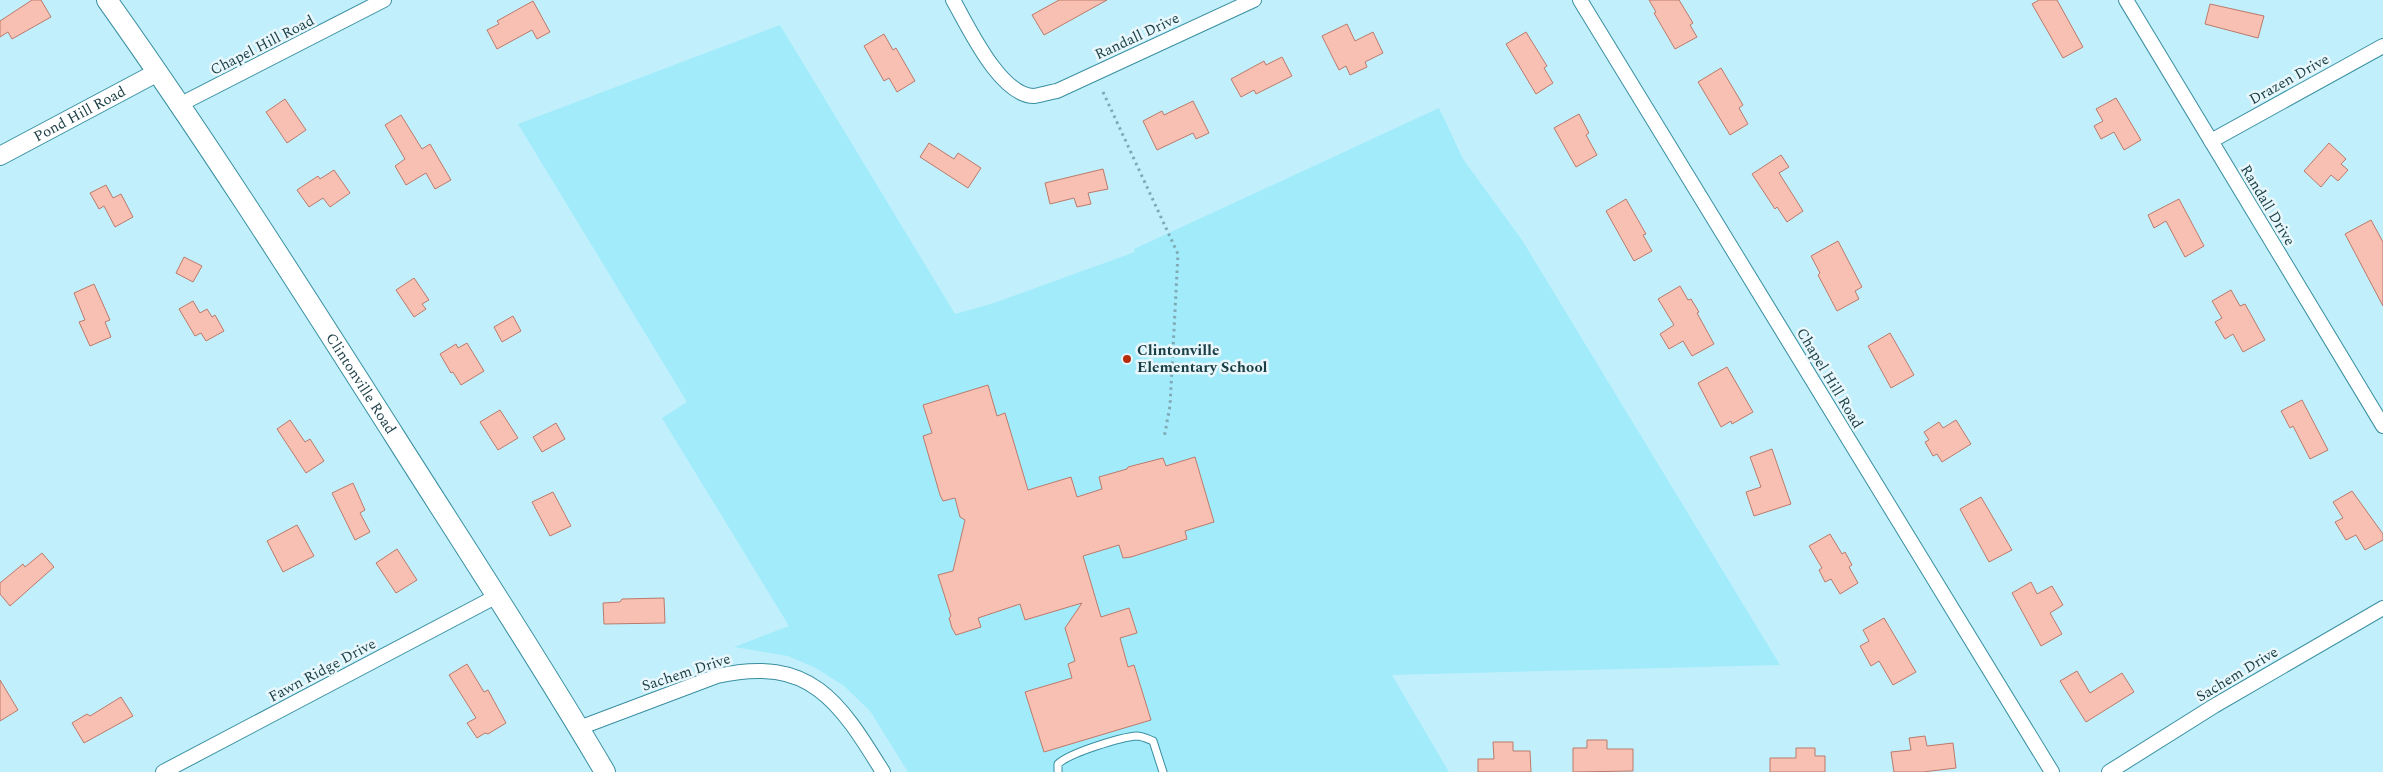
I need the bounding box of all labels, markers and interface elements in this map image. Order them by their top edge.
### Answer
street label: Randall Drive [1091,7,1183,66]
street label: Chapel Hill Road [206,9,318,82]
street label: Drazen Drive [2245,48,2334,111]
street label: Pond Hill Road [29,80,130,148]
street label: Randall Drive [2234,160,2301,250]
street label: Chapel Hill Road [1790,323,1869,433]
street label: Clintonville Road [320,328,402,439]
place label: Clintonville Elementary School [1137,339,1268,379]
marker: Clintonville Elementary School [1121,353,1133,365]
street label: Fawn Ridge Drive [264,632,380,708]
street label: Sachem Drive [2192,641,2283,708]
street label: Sachem Drive [639,647,734,698]

